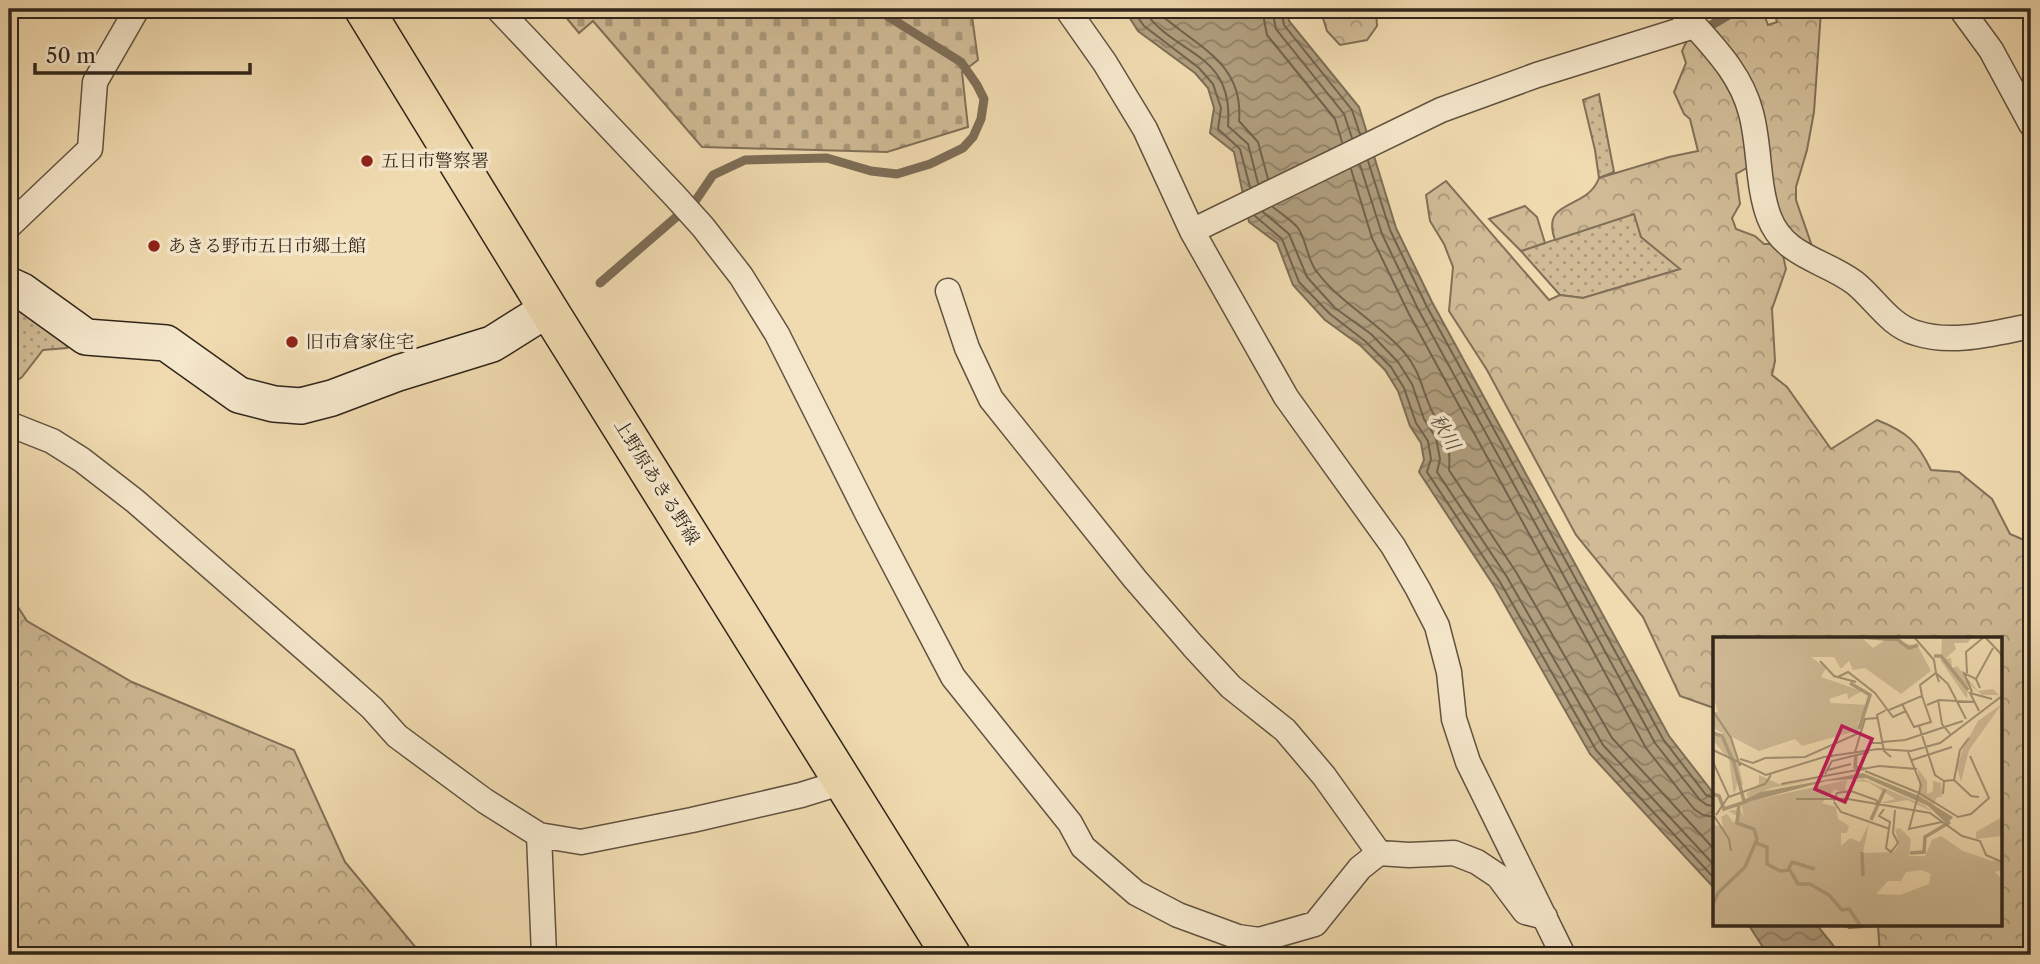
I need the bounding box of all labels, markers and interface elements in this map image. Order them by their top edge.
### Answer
scale bar [35,32,250,76]
text: 50 m [46,43,96,68]
place label: 五日市警察署 [381,150,489,172]
marker: 五日市警察署 [359,153,375,169]
place label: あきる野市五日市郷土館 [168,235,366,257]
marker: あきる野市五日市郷土館 [146,238,162,254]
place label: 旧市倉家住宅 [306,331,414,353]
marker: 旧市倉家住宅 [284,334,300,350]
water label: 秋川 [1425,410,1466,456]
street label: 上野原あきる野線 [610,415,704,549]
inset map [1713,637,2002,926]

